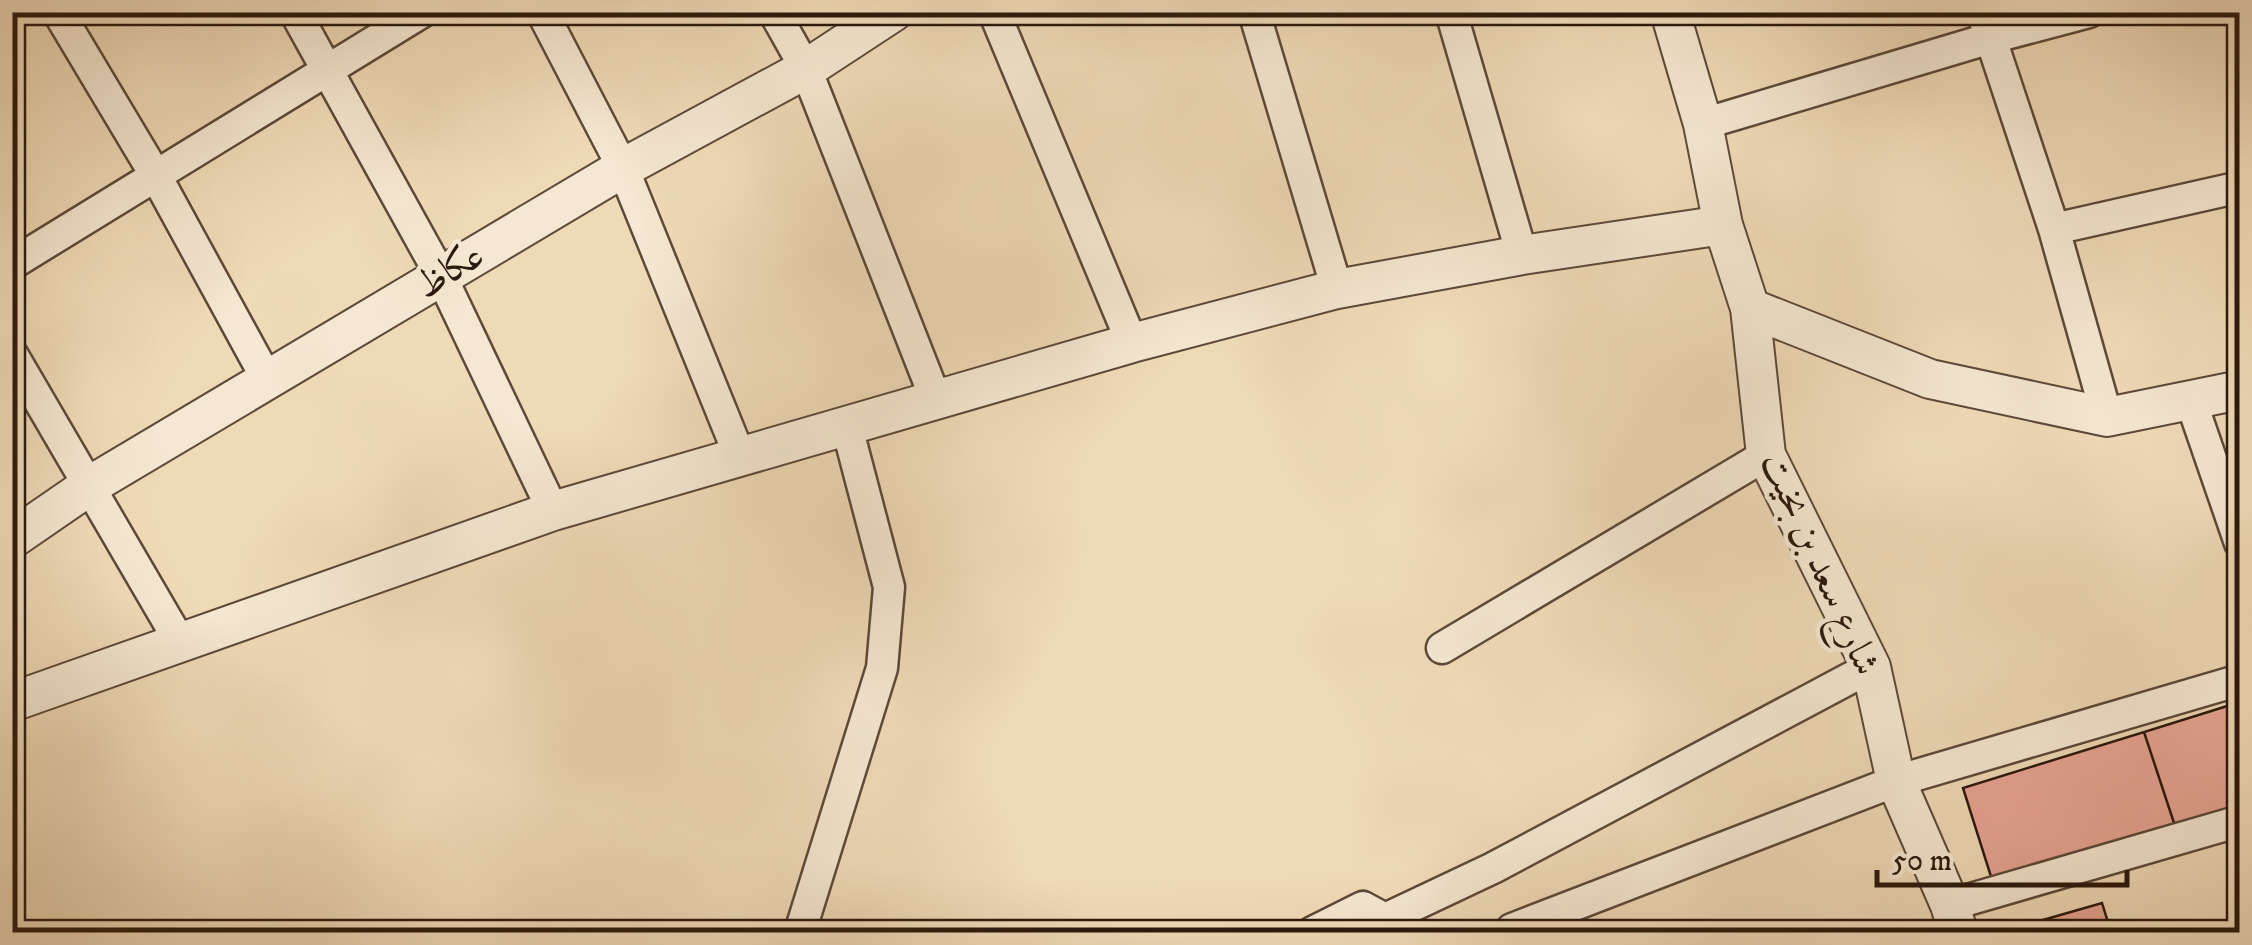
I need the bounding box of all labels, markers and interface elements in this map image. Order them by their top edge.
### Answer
street label: عكاظ [407,232,493,310]
street label: شارع سعد بن بخيت [1745,445,1891,685]
scale bar [1877,825,2127,887]
text: 50 m [1892,843,1952,880]

